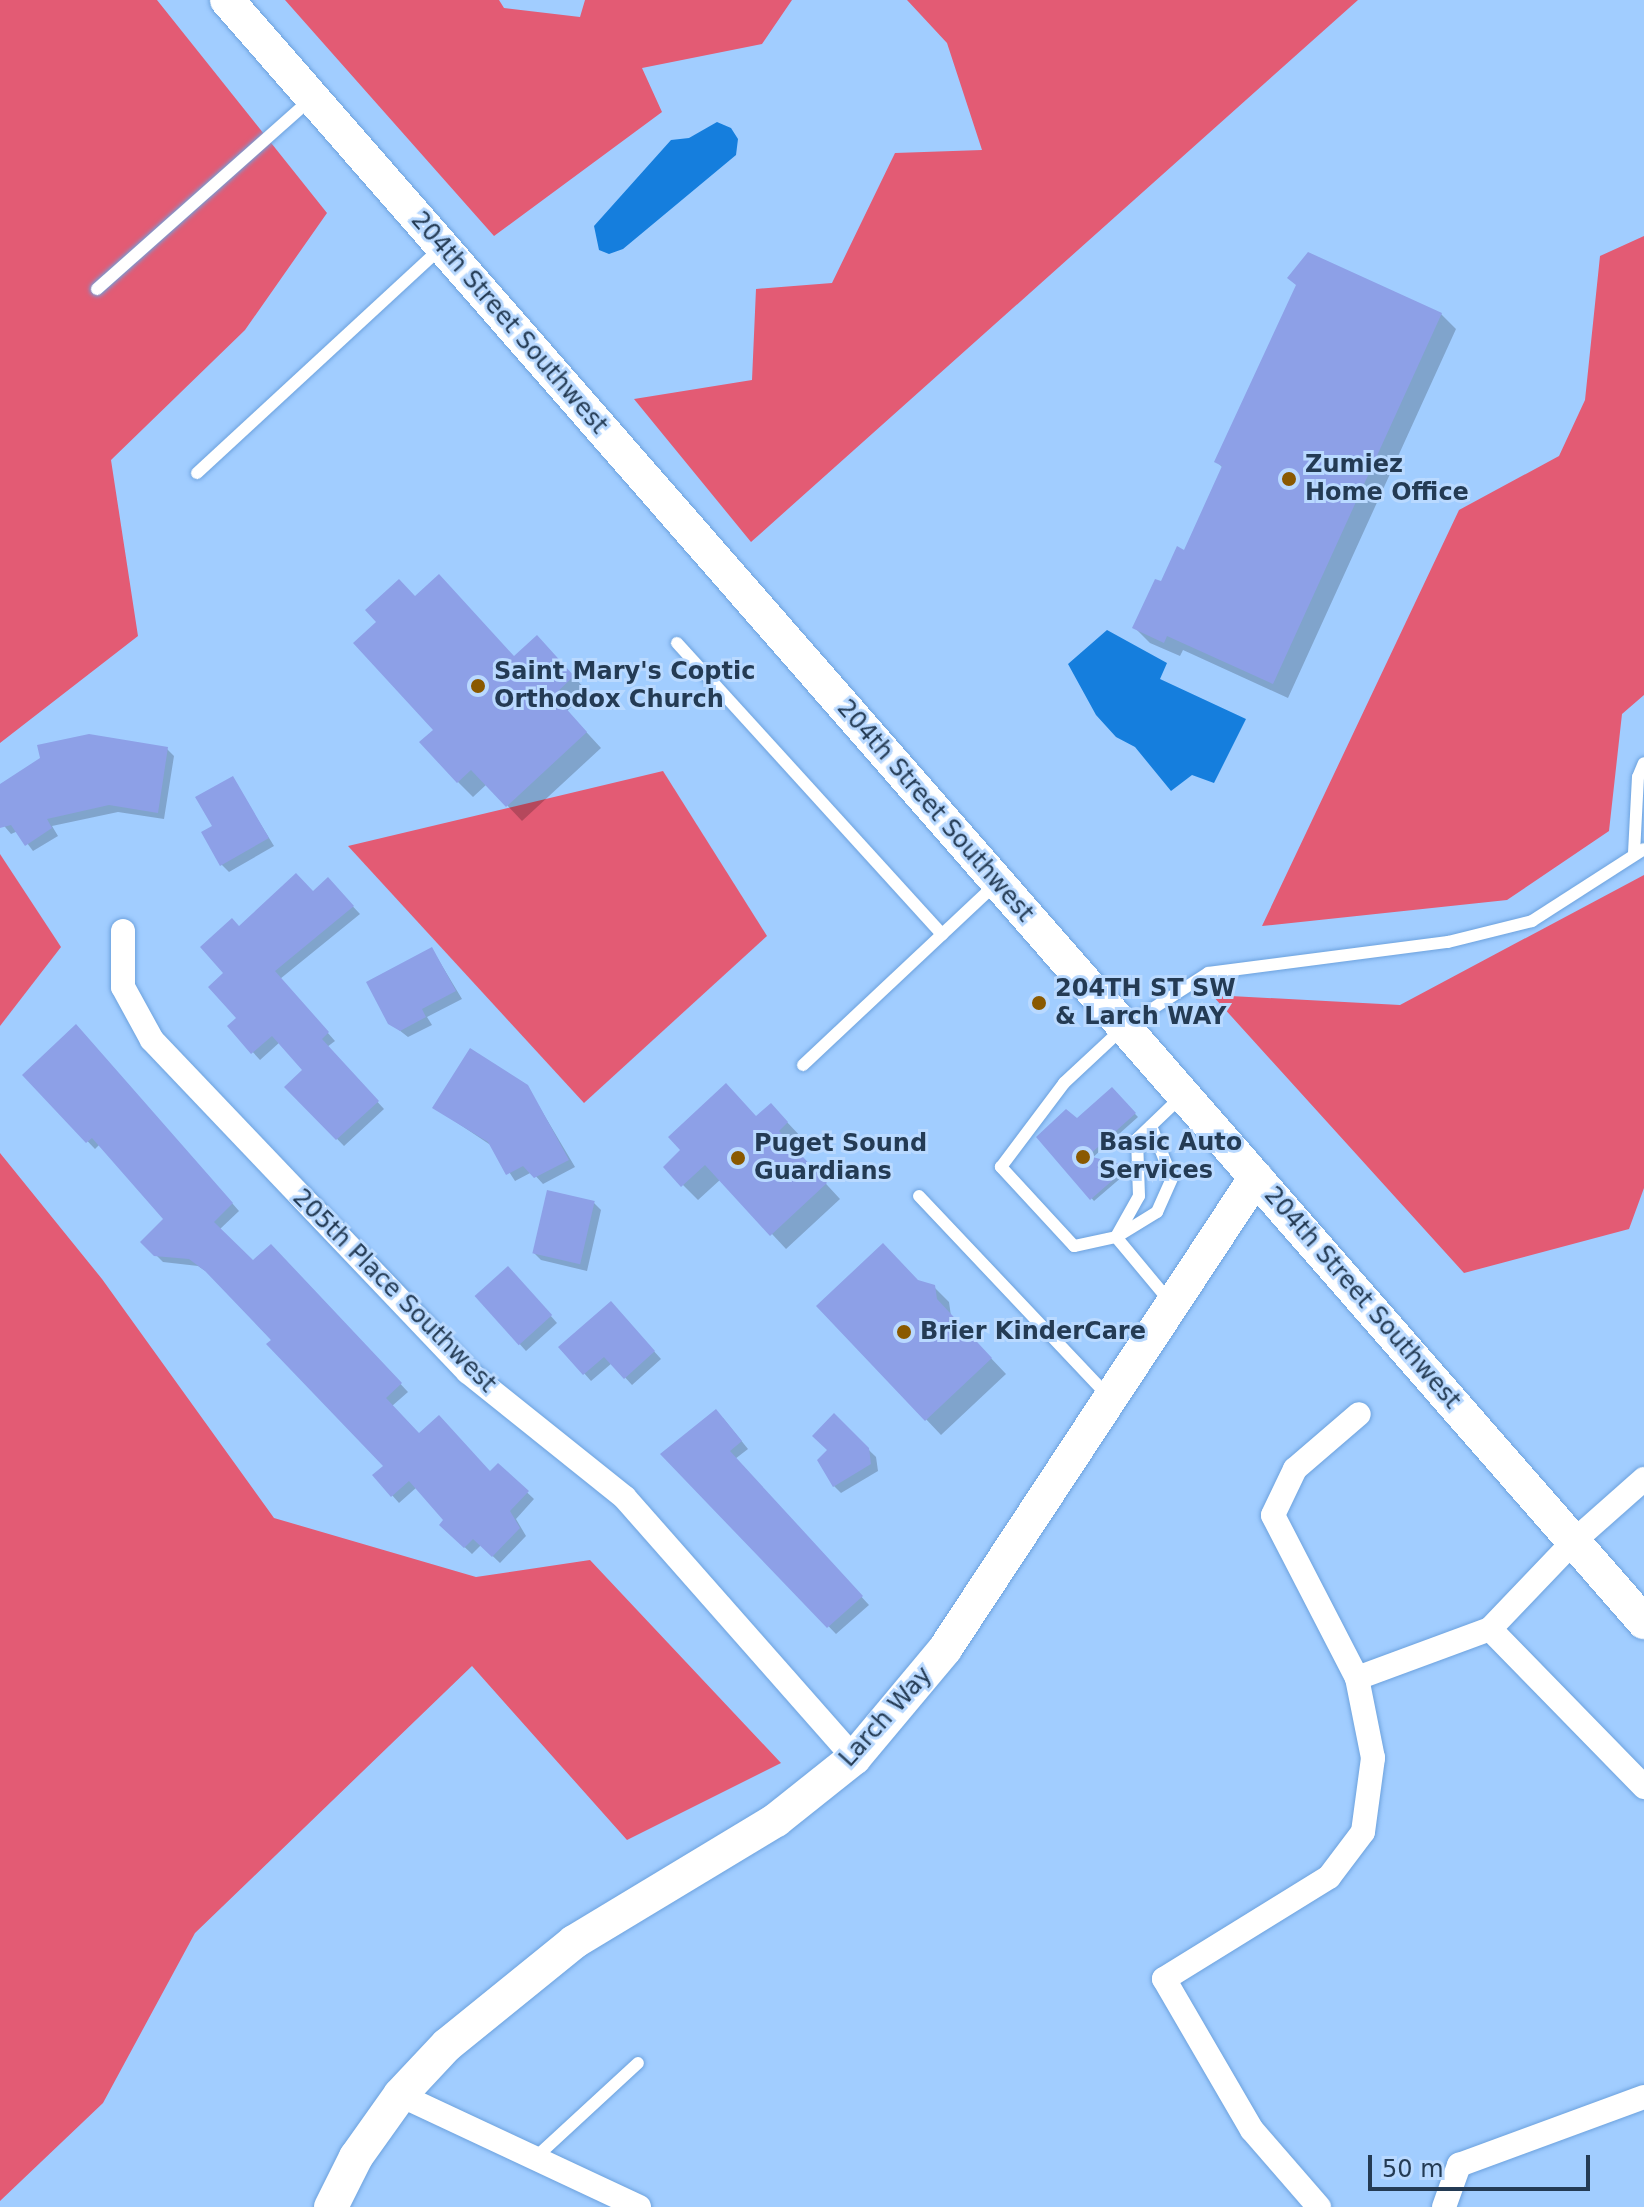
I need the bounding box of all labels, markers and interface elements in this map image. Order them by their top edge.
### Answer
street label: 204th Street Southwest [405,206,613,440]
place label: Zumiez Home Office [1305,451,1469,507]
marker: Zumiez Home Office [1280,470,1298,488]
place label: Saint Mary's Coptic Orthodox Church [494,658,755,714]
marker: Saint Mary's Coptic Orthodox Church [469,677,487,695]
street label: 204th Street Southwest [831,694,1039,928]
place label: 204TH ST SW & Larch WAY [1055,975,1236,1031]
marker: 204TH ST SW & Larch WAY [1030,994,1048,1012]
place label: Basic Auto Services [1099,1129,1242,1185]
place label: Puget Sound Guardians [754,1130,927,1186]
marker: Basic Auto Services [1074,1148,1092,1166]
marker: Puget Sound Guardians [729,1149,747,1167]
street label: 204th Street Southwest [1258,1181,1466,1415]
street label: 205th Place Southwest [286,1183,502,1399]
place label: Brier KinderCare [920,1318,1146,1346]
marker: Brier KinderCare [895,1323,913,1341]
street label: Larch Way [834,1661,938,1773]
scale bar [1372,2139,1594,2189]
text: 50 m [1382,2155,1444,2183]

